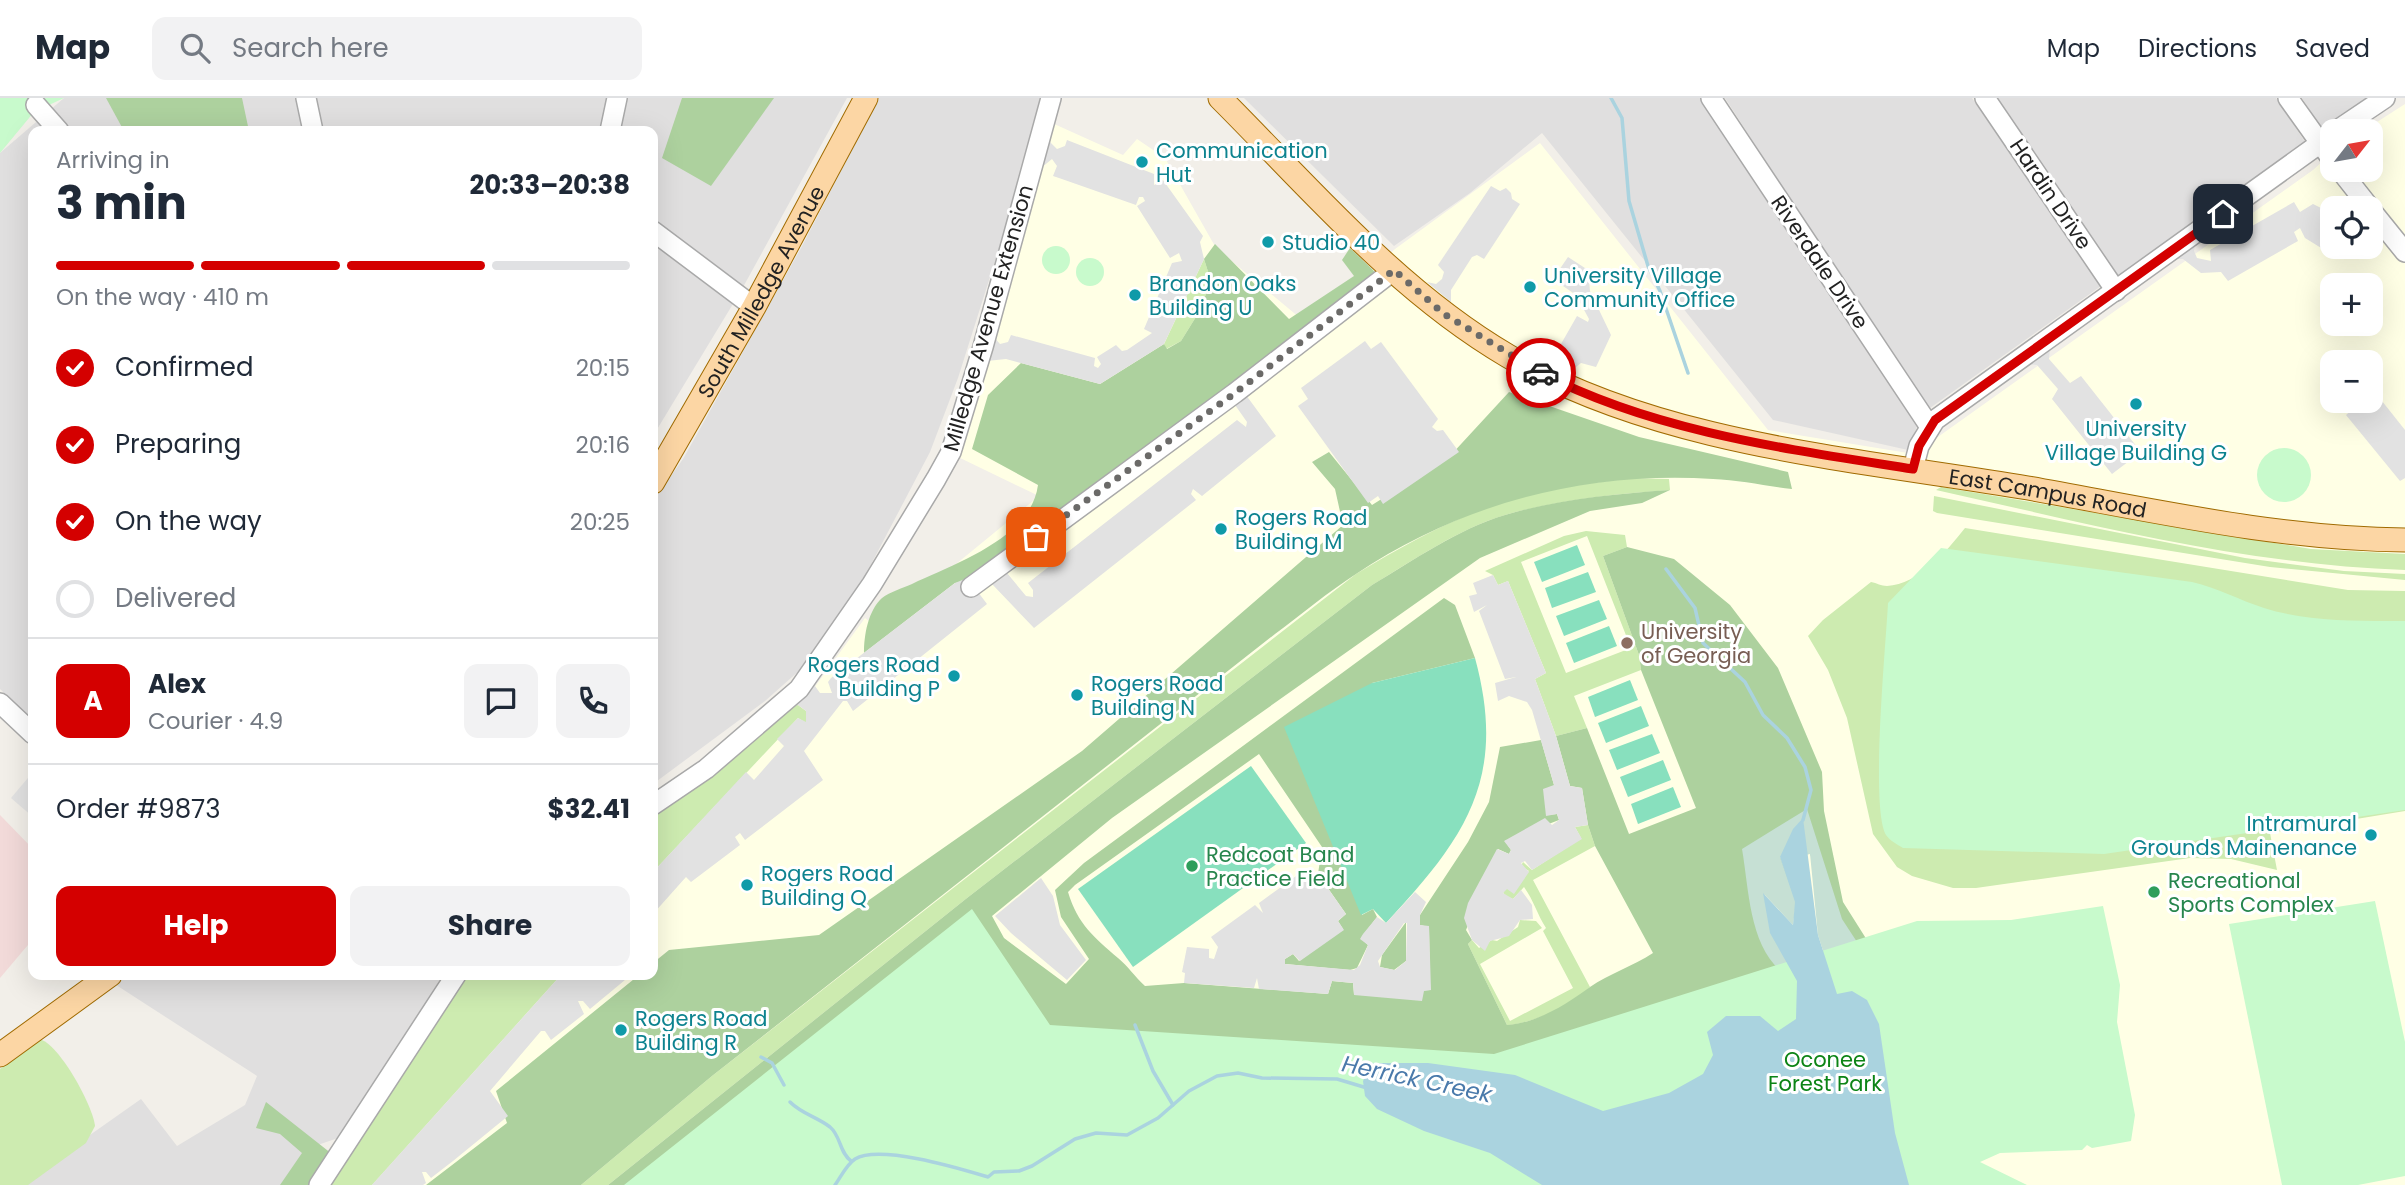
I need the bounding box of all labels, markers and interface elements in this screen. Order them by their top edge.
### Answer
search box [152,17,642,80]
text: Map [35,24,110,71]
icon: search [176,29,214,67]
text: Search here [232,30,389,66]
text: Map [2047,32,2100,65]
text: Directions [2138,32,2257,65]
text: Saved [2295,32,2370,65]
north arrow [2320,119,2384,182]
map controls [2320,119,2383,413]
street label: Hardin Drive [2003,133,2099,255]
place label: Communication Hut [1156,136,1328,189]
text: Arriving in [56,144,170,176]
marker: Communication Hut [1134,154,1150,170]
text: 20:33–20:38 [470,167,630,203]
text: 3 min [56,171,187,235]
street label: South Milledge Avenue [690,180,831,403]
street label: Milledge Avenue Extension [936,181,1040,455]
pin [2193,184,2253,244]
street label: Riverdale Drive [1765,189,1875,335]
icon: home [2204,195,2242,233]
button: locate [2320,196,2383,259]
place label: Studio 40 [1282,228,1380,257]
marker: Studio 40 [1260,234,1276,250]
place label: University Village Community Office [1544,261,1735,314]
place label: Brandon Oaks Building U [1149,269,1297,322]
button: + [2320,273,2383,336]
marker: University Village Community Office [1522,279,1538,295]
text: On the way · 410 m [56,281,269,313]
marker: Brandon Oaks Building U [1127,287,1143,303]
courier [1506,338,1576,408]
icon: check [56,349,94,387]
text: Confirmed [115,349,253,385]
button: − [2320,350,2383,413]
text: 20:15 [576,352,630,384]
icon: car [1522,354,1560,392]
marker: University Village Building G [2128,396,2144,412]
place label: University Village Building G [2045,414,2227,467]
icon: check [56,426,94,464]
text: Preparing [115,426,241,462]
text: 20:16 [575,429,630,461]
street label: East Campus Road [1947,461,2149,524]
icon: check [56,503,94,541]
text: On the way [115,503,262,539]
place label: Rogers Road Building M [1235,503,1367,556]
text: 20:25 [570,506,630,538]
pin [1006,507,1066,567]
icon: bag [1017,518,1055,556]
marker: Rogers Road Building M [1213,521,1229,537]
text: Delivered [115,580,236,616]
place label: University of Georgia [1641,617,1751,670]
marker: University of Georgia [1619,635,1635,651]
place label: Rogers Road Building P [808,650,940,703]
button: chat [464,664,538,738]
button: phone [556,664,630,738]
text: Alex [148,666,206,702]
marker: Rogers Road Building P [946,668,962,684]
place label: Rogers Road Building N [1091,669,1223,722]
text: A [83,683,103,719]
marker: Rogers Road Building N [1069,687,1085,703]
text: Courier · 4.9 [148,705,283,737]
text: Order #9873 [56,791,221,827]
text: $32.41 [548,791,630,827]
place label: Intramural Grounds Mainenance [2131,809,2357,862]
marker: Intramural Grounds Mainenance [2363,827,2379,843]
place label: Redcoat Band Practice Field [1206,840,1354,893]
marker: Redcoat Band Practice Field [1184,858,1200,874]
place label: Rogers Road Building Q [761,859,893,912]
place label: Recreational Sports Complex [2168,866,2334,919]
marker: Rogers Road Building Q [739,877,755,893]
marker: Recreational Sports Complex [2146,884,2162,900]
button: Help [56,886,336,966]
button: Share [350,886,630,966]
place label: Rogers Road Building R [635,1004,767,1057]
marker: Rogers Road Building R [613,1022,629,1038]
park label: Oconee Forest Park [1768,1045,1882,1098]
water label: Herrick Creek [1339,1048,1496,1111]

